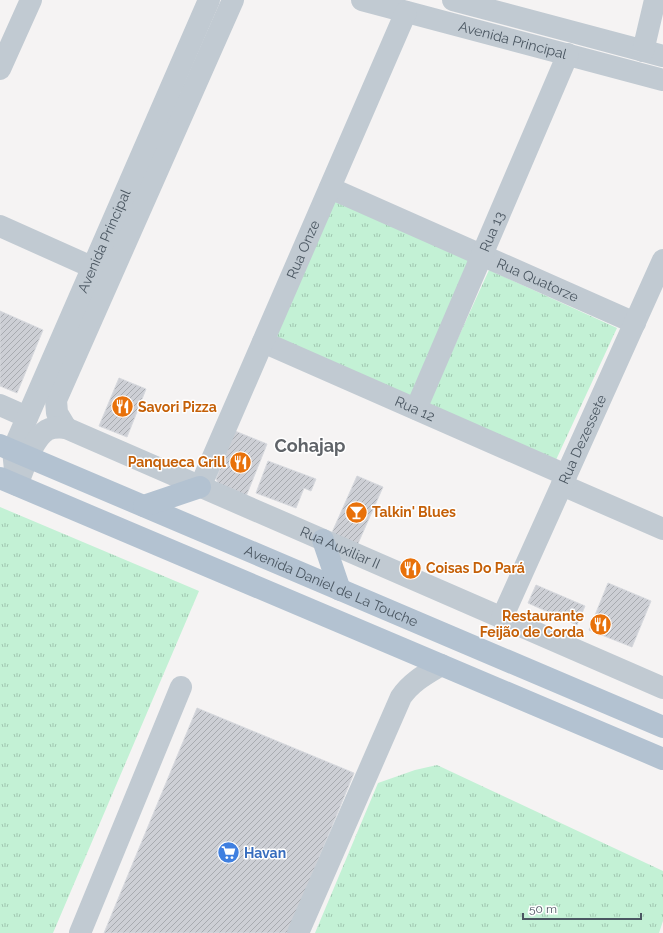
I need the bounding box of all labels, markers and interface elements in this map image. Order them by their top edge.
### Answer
street label: Avenida Principal [457,18,569,62]
street label: Avenida Principal [74,187,134,295]
street label: Rua 13 [476,209,508,254]
street label: Rua Onze [283,218,323,281]
street label: Rua Quatorze [494,255,581,305]
street label: Rua Dezessete [555,392,609,486]
street label: Rua 12 [393,393,437,424]
restaurant icon: Savori Pizza [110,394,136,420]
place label: Savori Pizza [138,399,217,415]
district label: Cohajap [275,435,345,456]
restaurant icon: Panqueca Grill [228,449,254,475]
place label: Panqueca Grill [128,454,227,470]
bar icon: Talkin' Blues [344,499,370,525]
place label: Talkin' Blues [372,504,456,520]
street label: Rua Auxiliar II [298,523,383,572]
street label: Avenida Daniel de La Touche [242,542,420,630]
restaurant icon: Coisas Do Pará [397,555,423,581]
place label: Coisas Do Pará [426,560,525,576]
place label: Restaurante Feijão de Corda [480,608,585,640]
restaurant icon: Restaurante Feijão de Corda [587,611,613,637]
supermarket icon: Havan [216,840,242,866]
place label: Havan [244,845,286,861]
scale bar [523,895,641,921]
text: 50 m [529,902,557,916]

